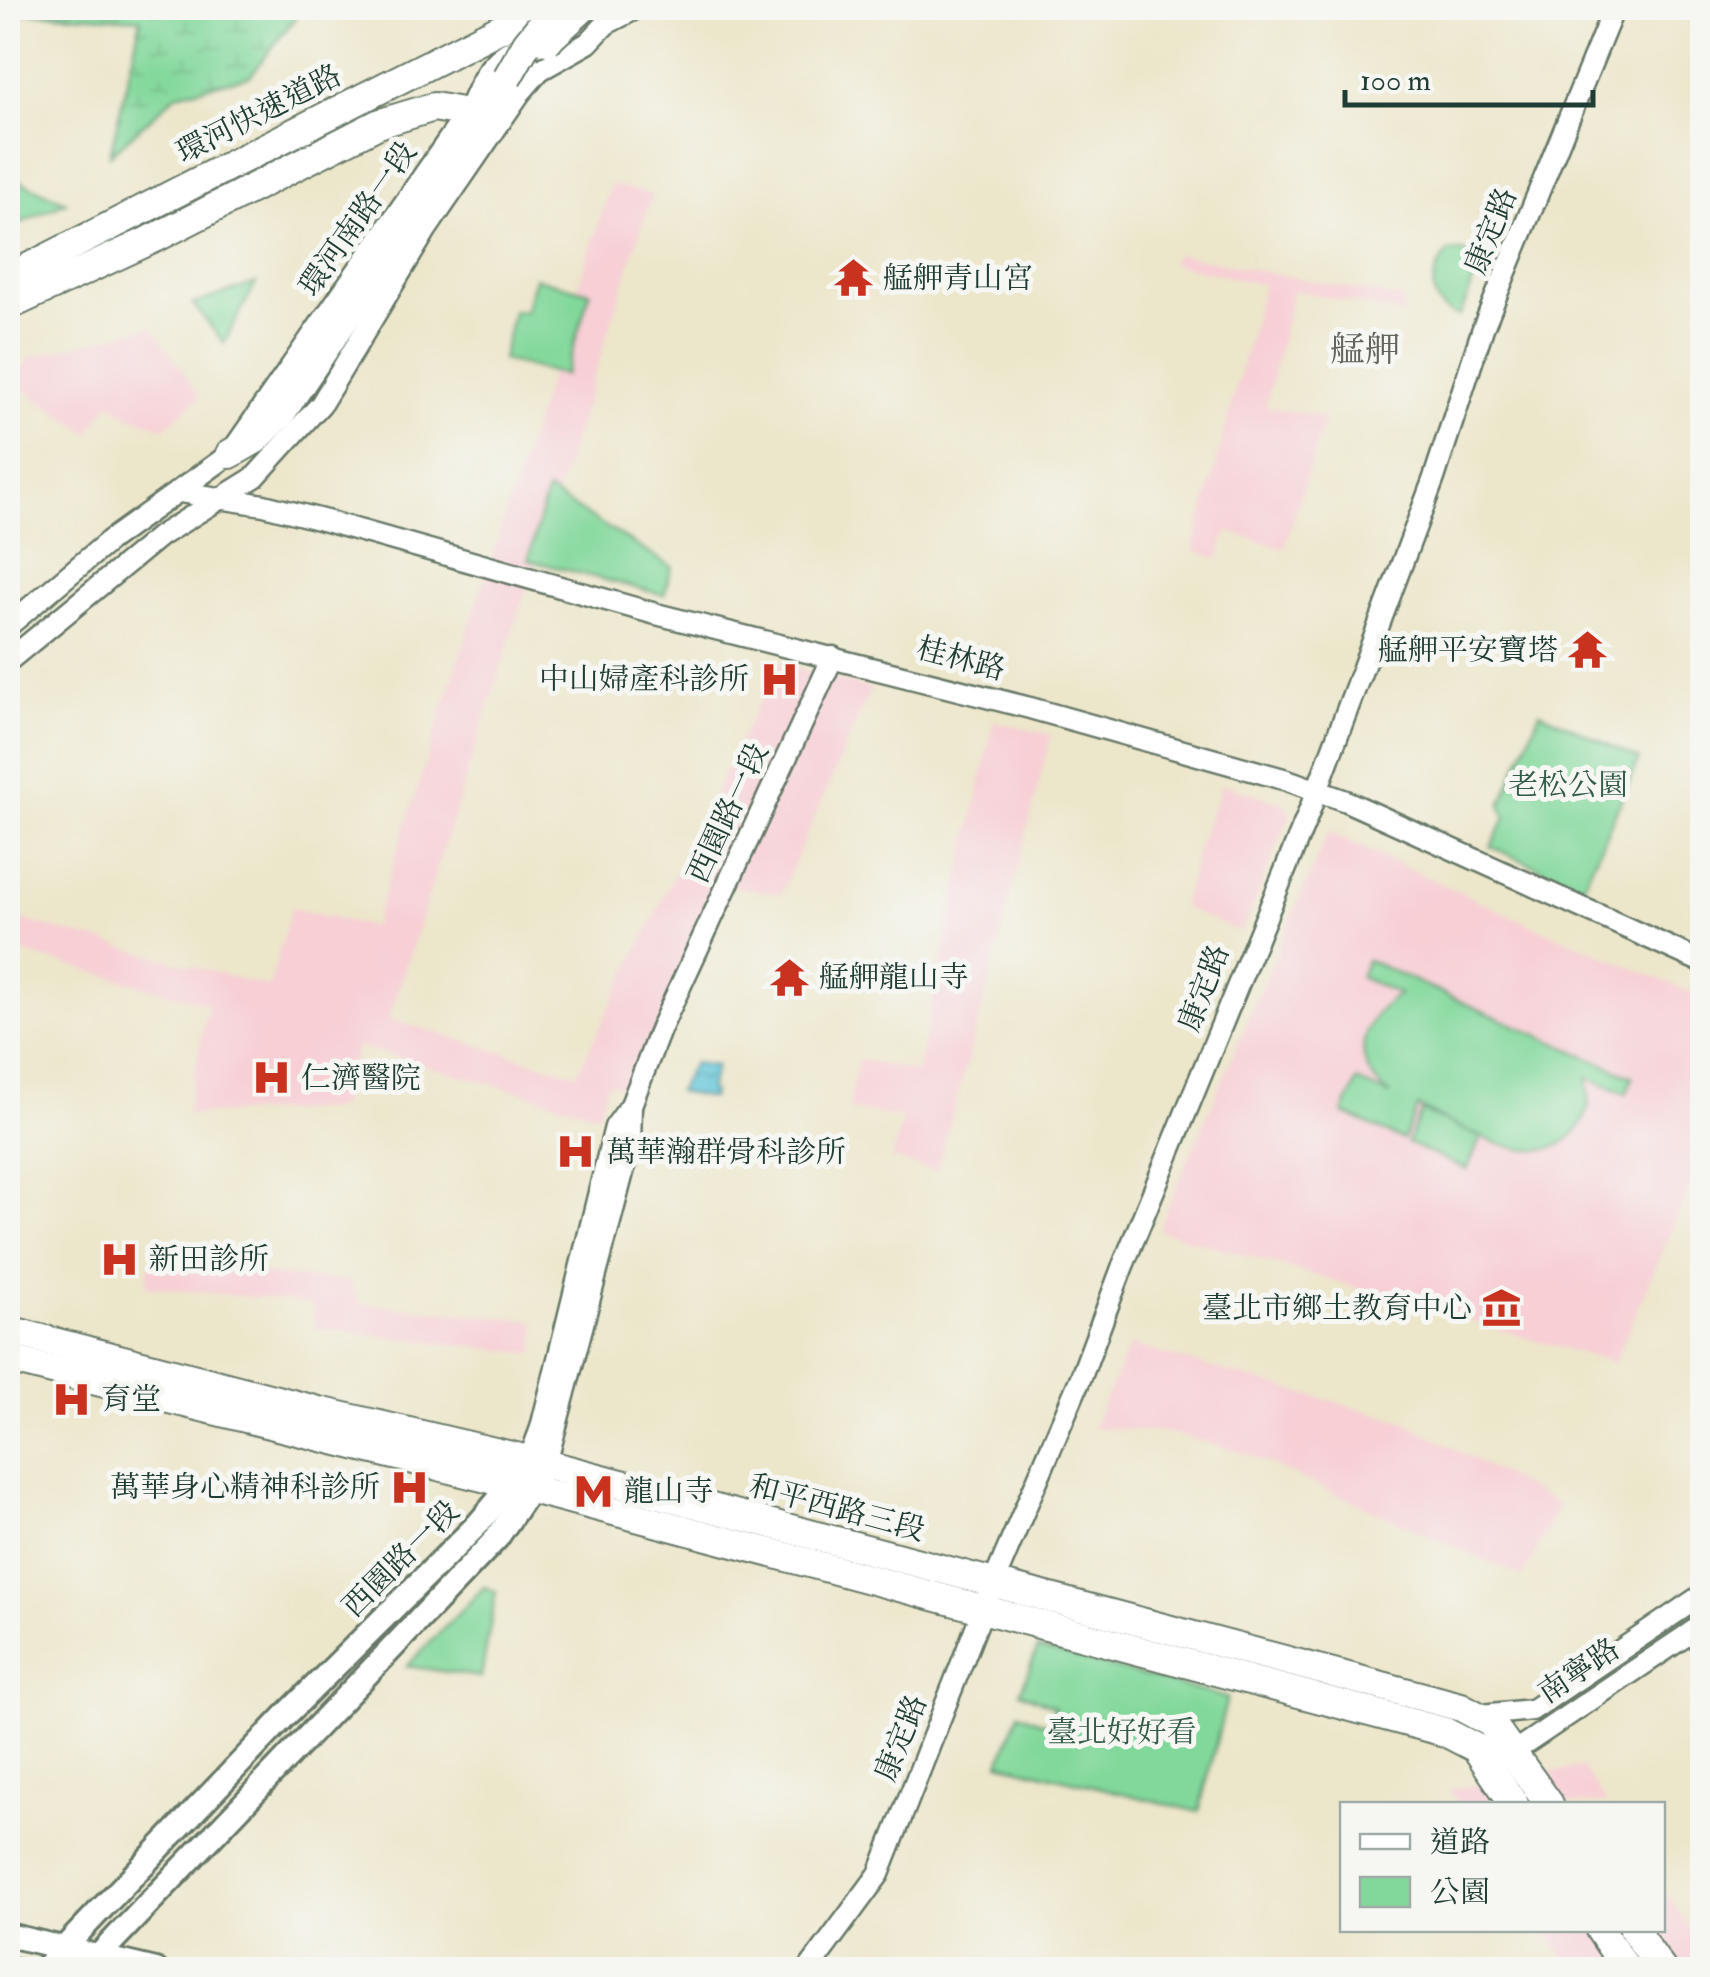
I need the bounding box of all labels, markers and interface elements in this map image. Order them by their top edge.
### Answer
scale bar [1345,45,1592,107]
street label: 環河快速道路 [170,57,348,171]
text: 100 m [1360,62,1431,99]
street label: 環河南路一段 [291,135,425,303]
street label: 康定路 [1457,182,1525,280]
temple icon: 艋舺青山宮 [832,257,874,299]
place label: 艋舺青山宮 [883,260,1033,297]
district label: 艋舺 [1330,328,1400,372]
street label: 桂林路 [913,629,1009,689]
temple icon: 艋舺平安寶塔 [1567,629,1609,671]
place label: 艋舺平安寶塔 [1378,632,1558,669]
hospital icon: 中山婦產科診所 [758,658,800,700]
place label: 中山婦產科診所 [539,661,749,698]
street label: 西園路一段 [680,737,776,889]
park label: 老松公園 [1508,767,1628,804]
street label: 康定路 [1171,939,1237,1037]
temple icon: 艋舺龍山寺 [768,956,810,998]
place label: 艋舺龍山寺 [819,959,969,996]
hospital icon: 仁濟醫院 [250,1057,292,1099]
place label: 仁濟醫院 [301,1060,421,1097]
hospital icon: 萬華瀚群骨科診所 [555,1131,597,1173]
place label: 萬華瀚群骨科診所 [606,1134,846,1171]
hospital icon: 新田診所 [98,1238,140,1280]
place label: 新田診所 [149,1241,269,1278]
museum icon: 臺北市鄉土教育中心 [1481,1287,1523,1329]
place label: 臺北市鄉土教育中心 [1202,1290,1472,1327]
hospital icon: 育堂 [50,1378,92,1420]
place label: 育堂 [101,1381,161,1418]
hospital icon: 萬華身心精神科診所 [389,1466,431,1508]
street label: 和平西路三段 [745,1467,929,1549]
place label: 萬華身心精神科診所 [110,1469,380,1506]
metro station icon: 龍山寺 [573,1470,615,1512]
place label: 龍山寺 [624,1473,714,1510]
street label: 西園路一段 [335,1493,467,1625]
street label: 南寧路 [1531,1630,1627,1712]
street label: 康定路 [867,1689,935,1787]
park label: 臺北好好看 [1047,1714,1197,1751]
legend [1340,1802,1665,1932]
text: 道路 [1430,1824,1490,1861]
text: 公園 [1430,1874,1490,1911]

